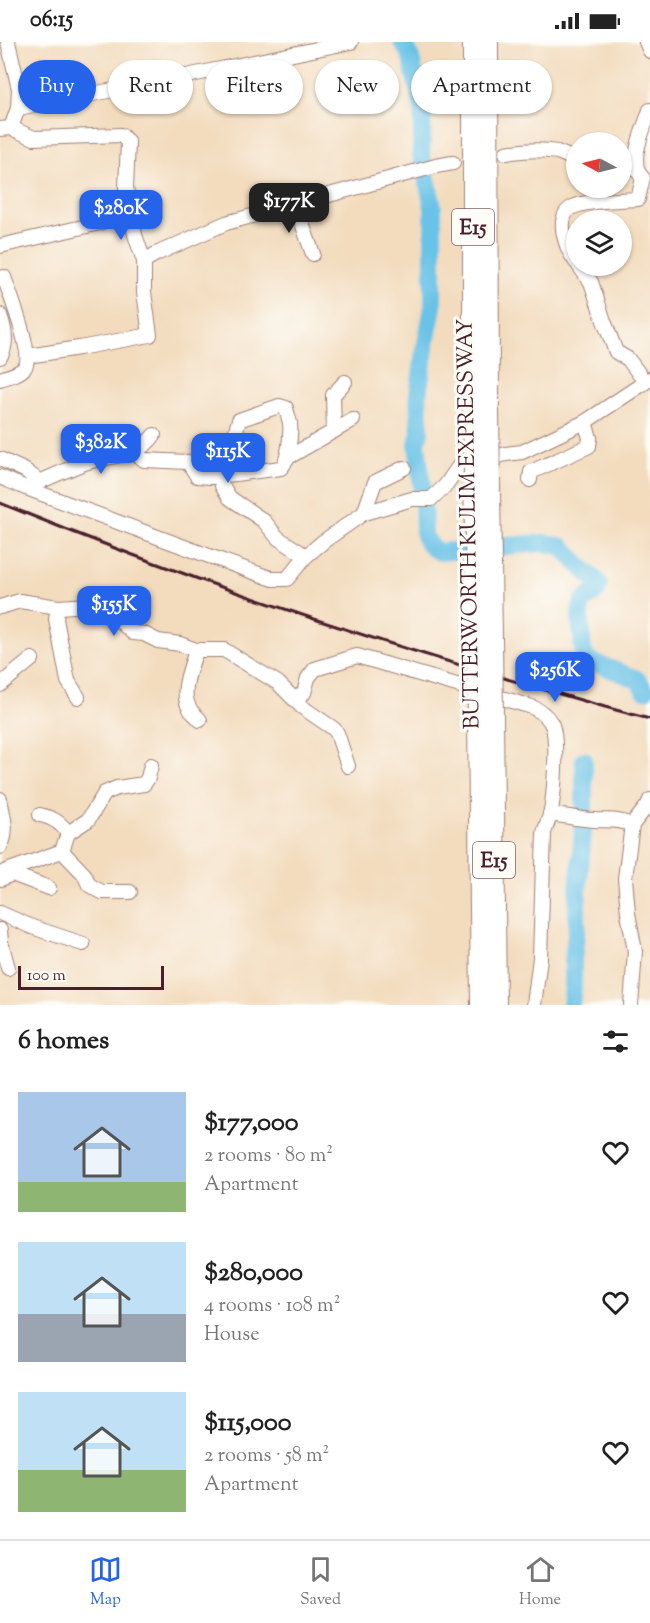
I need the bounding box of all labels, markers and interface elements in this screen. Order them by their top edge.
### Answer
text: 06:15 [30,5,73,37]
chip: Buy [18,60,96,114]
chip: Rent [108,60,193,114]
chip: Filters [205,60,303,114]
chip: New [315,60,399,114]
chip: Apartment [411,60,552,114]
north arrow [566,132,632,198]
map controls [566,132,632,276]
pin: $177K [247,183,331,234]
text: $177K [263,188,315,217]
pin: $280K [79,190,163,241]
text: $280K [93,195,149,224]
road number: E15 [452,209,494,245]
button: layers [566,210,632,276]
street label: BUTTERWORTH KULIM EXPRESSWAY [450,318,490,730]
pin: $382K [59,424,143,475]
text: $382K [75,429,127,458]
pin: $115K [186,433,270,484]
text: $115K [205,438,251,467]
pin: $155K [72,586,156,637]
text: $155K [91,591,137,620]
pin: $256K [513,652,597,703]
text: $256K [529,657,581,686]
road number: E15 [473,842,515,878]
scale bar [18,963,164,990]
text: 100 m [27,965,66,988]
text: 6 homes [18,1023,109,1060]
icon: filters [599,1025,632,1058]
text: $177,000 [204,1105,299,1142]
icon: home [66,1116,138,1188]
icon: heart [599,1136,632,1169]
text: 2 rooms · 80 m² [204,1142,333,1171]
text: Apartment [204,1171,299,1200]
text: $280,000 [204,1255,303,1292]
icon: home [66,1266,138,1338]
icon: heart [599,1286,632,1319]
text: 4 rooms · 108 m² [204,1292,340,1321]
text: House [204,1321,259,1350]
text: $115,000 [204,1405,291,1442]
icon: home [66,1416,138,1488]
icon: heart [599,1436,632,1469]
text: 2 rooms · 58 m² [204,1442,329,1471]
text: Apartment [204,1471,299,1500]
tab: Map [89,1553,122,1612]
tab: Saved [300,1553,341,1612]
tab: Home [519,1553,561,1612]

